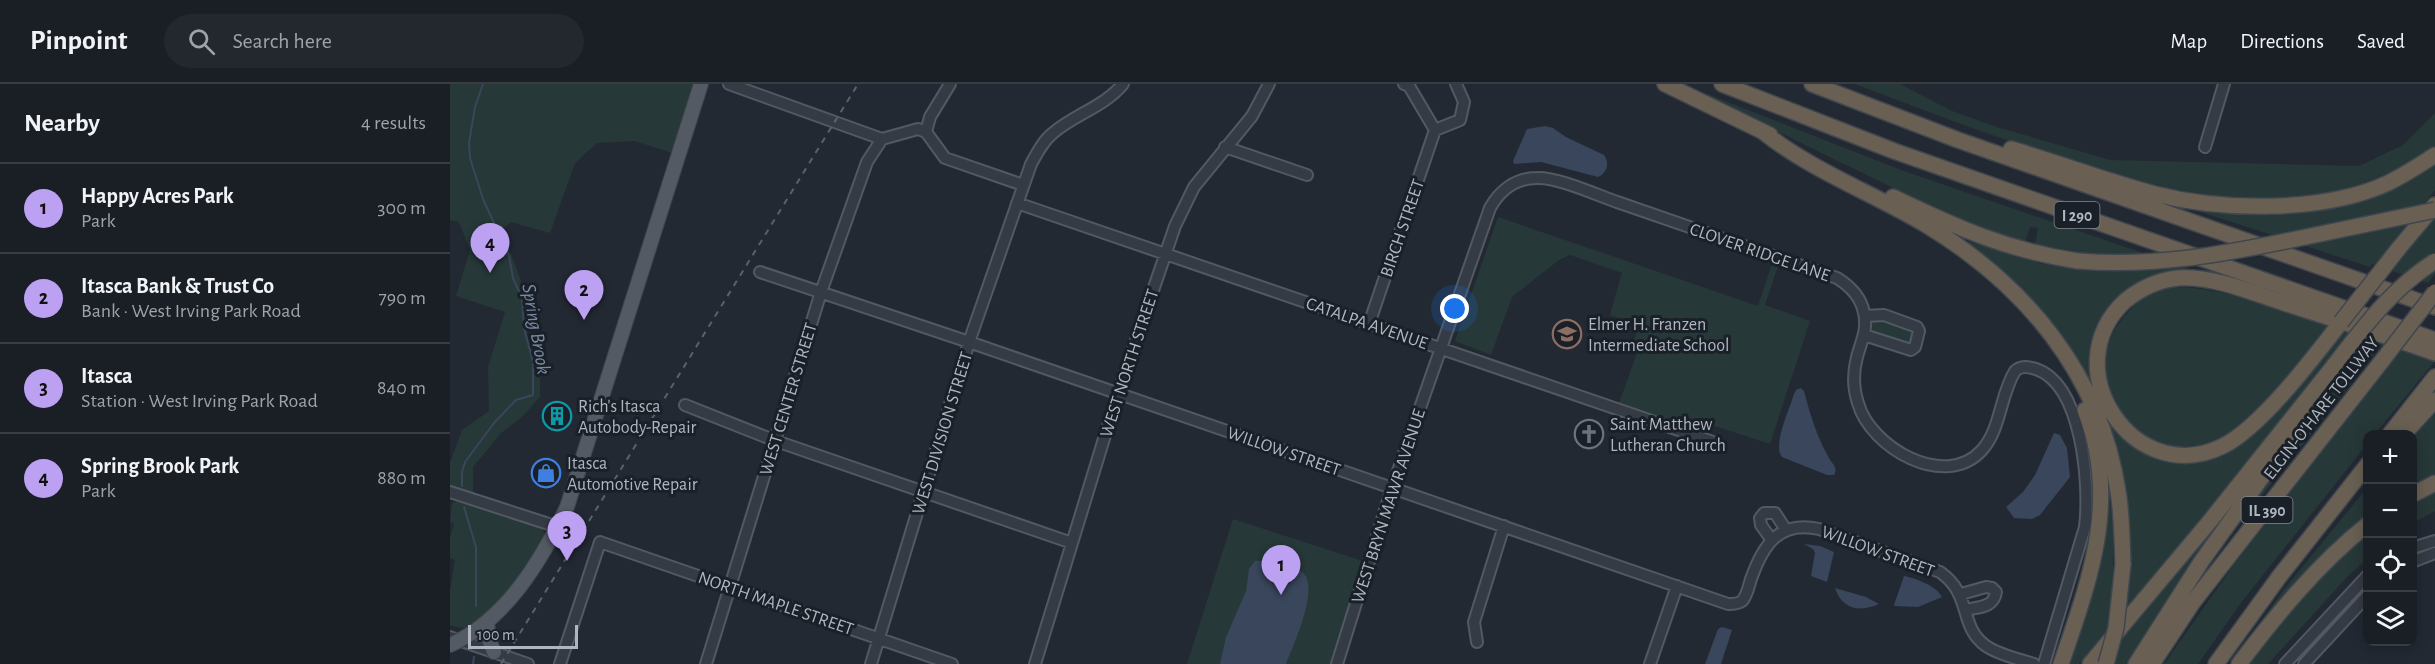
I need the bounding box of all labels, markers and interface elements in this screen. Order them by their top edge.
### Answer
search box [164,14,584,68]
icon: search [185,25,218,58]
text: Pinpoint [30,27,128,55]
text: Search here [233,30,332,52]
text: Map [2171,31,2207,52]
text: Directions [2240,31,2324,52]
text: Saved [2357,31,2405,52]
text: Nearby [24,110,100,136]
text: 4 results [361,113,426,133]
street label: BIRCH STREET [1378,177,1428,280]
text: Happy Acres Park [81,185,234,207]
text: 1 [40,198,47,218]
text: 300 m [377,198,426,218]
road number: I 290 [2054,202,2100,228]
text: Park [81,211,116,231]
street label: CLOVER RIDGE LANE [1687,221,1832,285]
pin: 4 [470,224,510,273]
pin: 2 [564,270,604,320]
text: Itasca Bank & Trust Co [81,275,274,297]
water label: Spring Brook [518,282,554,376]
street label: WEST NORTH STREET [1097,287,1162,440]
text: 2 [39,288,48,308]
text: 790 m [378,288,426,308]
your location [1440,294,1469,323]
street label: CATALPA AVENUE [1304,295,1430,353]
text: Bank · West Irving Park Road [81,301,301,321]
place label: Elmer H. Franzen Intermediate School [1588,316,1730,355]
school or university icon: Elmer H. Franzen Intermediate School [1551,318,1583,350]
street label: WEST CENTER STREET [757,321,821,478]
street label: ELGIN-O'HARE TOLLWAY [2261,334,2383,483]
street label: WEST DIVISION STREET [910,350,976,517]
text: Itasca [81,365,133,387]
text: 3 [39,378,48,398]
text: 840 m [377,378,426,398]
text: Station · West Irving Park Road [81,391,318,411]
place label: Rich's Itasca Autobody-Repair [578,398,697,437]
building icon: Rich's Itasca Autobody-Repair [541,400,573,432]
street label: WEST BRYN MAWR AVENUE [1349,407,1429,606]
place label: Saint Matthew Lutheran Church [1610,416,1726,455]
church icon: Saint Matthew Lutheran Church [1573,418,1605,450]
street label: WILLOW STREET [1225,424,1343,480]
map controls [2363,430,2417,646]
button: + [2363,430,2417,484]
text: Spring Brook Park [81,455,239,477]
place label: Itasca Automotive Repair [567,455,698,494]
shop icon: Itasca Automotive Repair [530,457,562,489]
text: 4 [38,468,49,488]
text: 880 m [377,468,426,488]
text: Park [81,481,116,501]
button: − [2363,484,2417,538]
road number: IL 390 [2242,497,2292,523]
pin: 3 [548,512,586,561]
street label: WILLOW STREET [1819,523,1937,581]
button: locate [2363,538,2417,592]
pin: 1 [1262,546,1300,595]
street label: NORTH MAPLE STREET [696,569,856,639]
button: layers [2363,592,2417,646]
scale bar [468,622,578,650]
text: 100 m [477,627,515,643]

